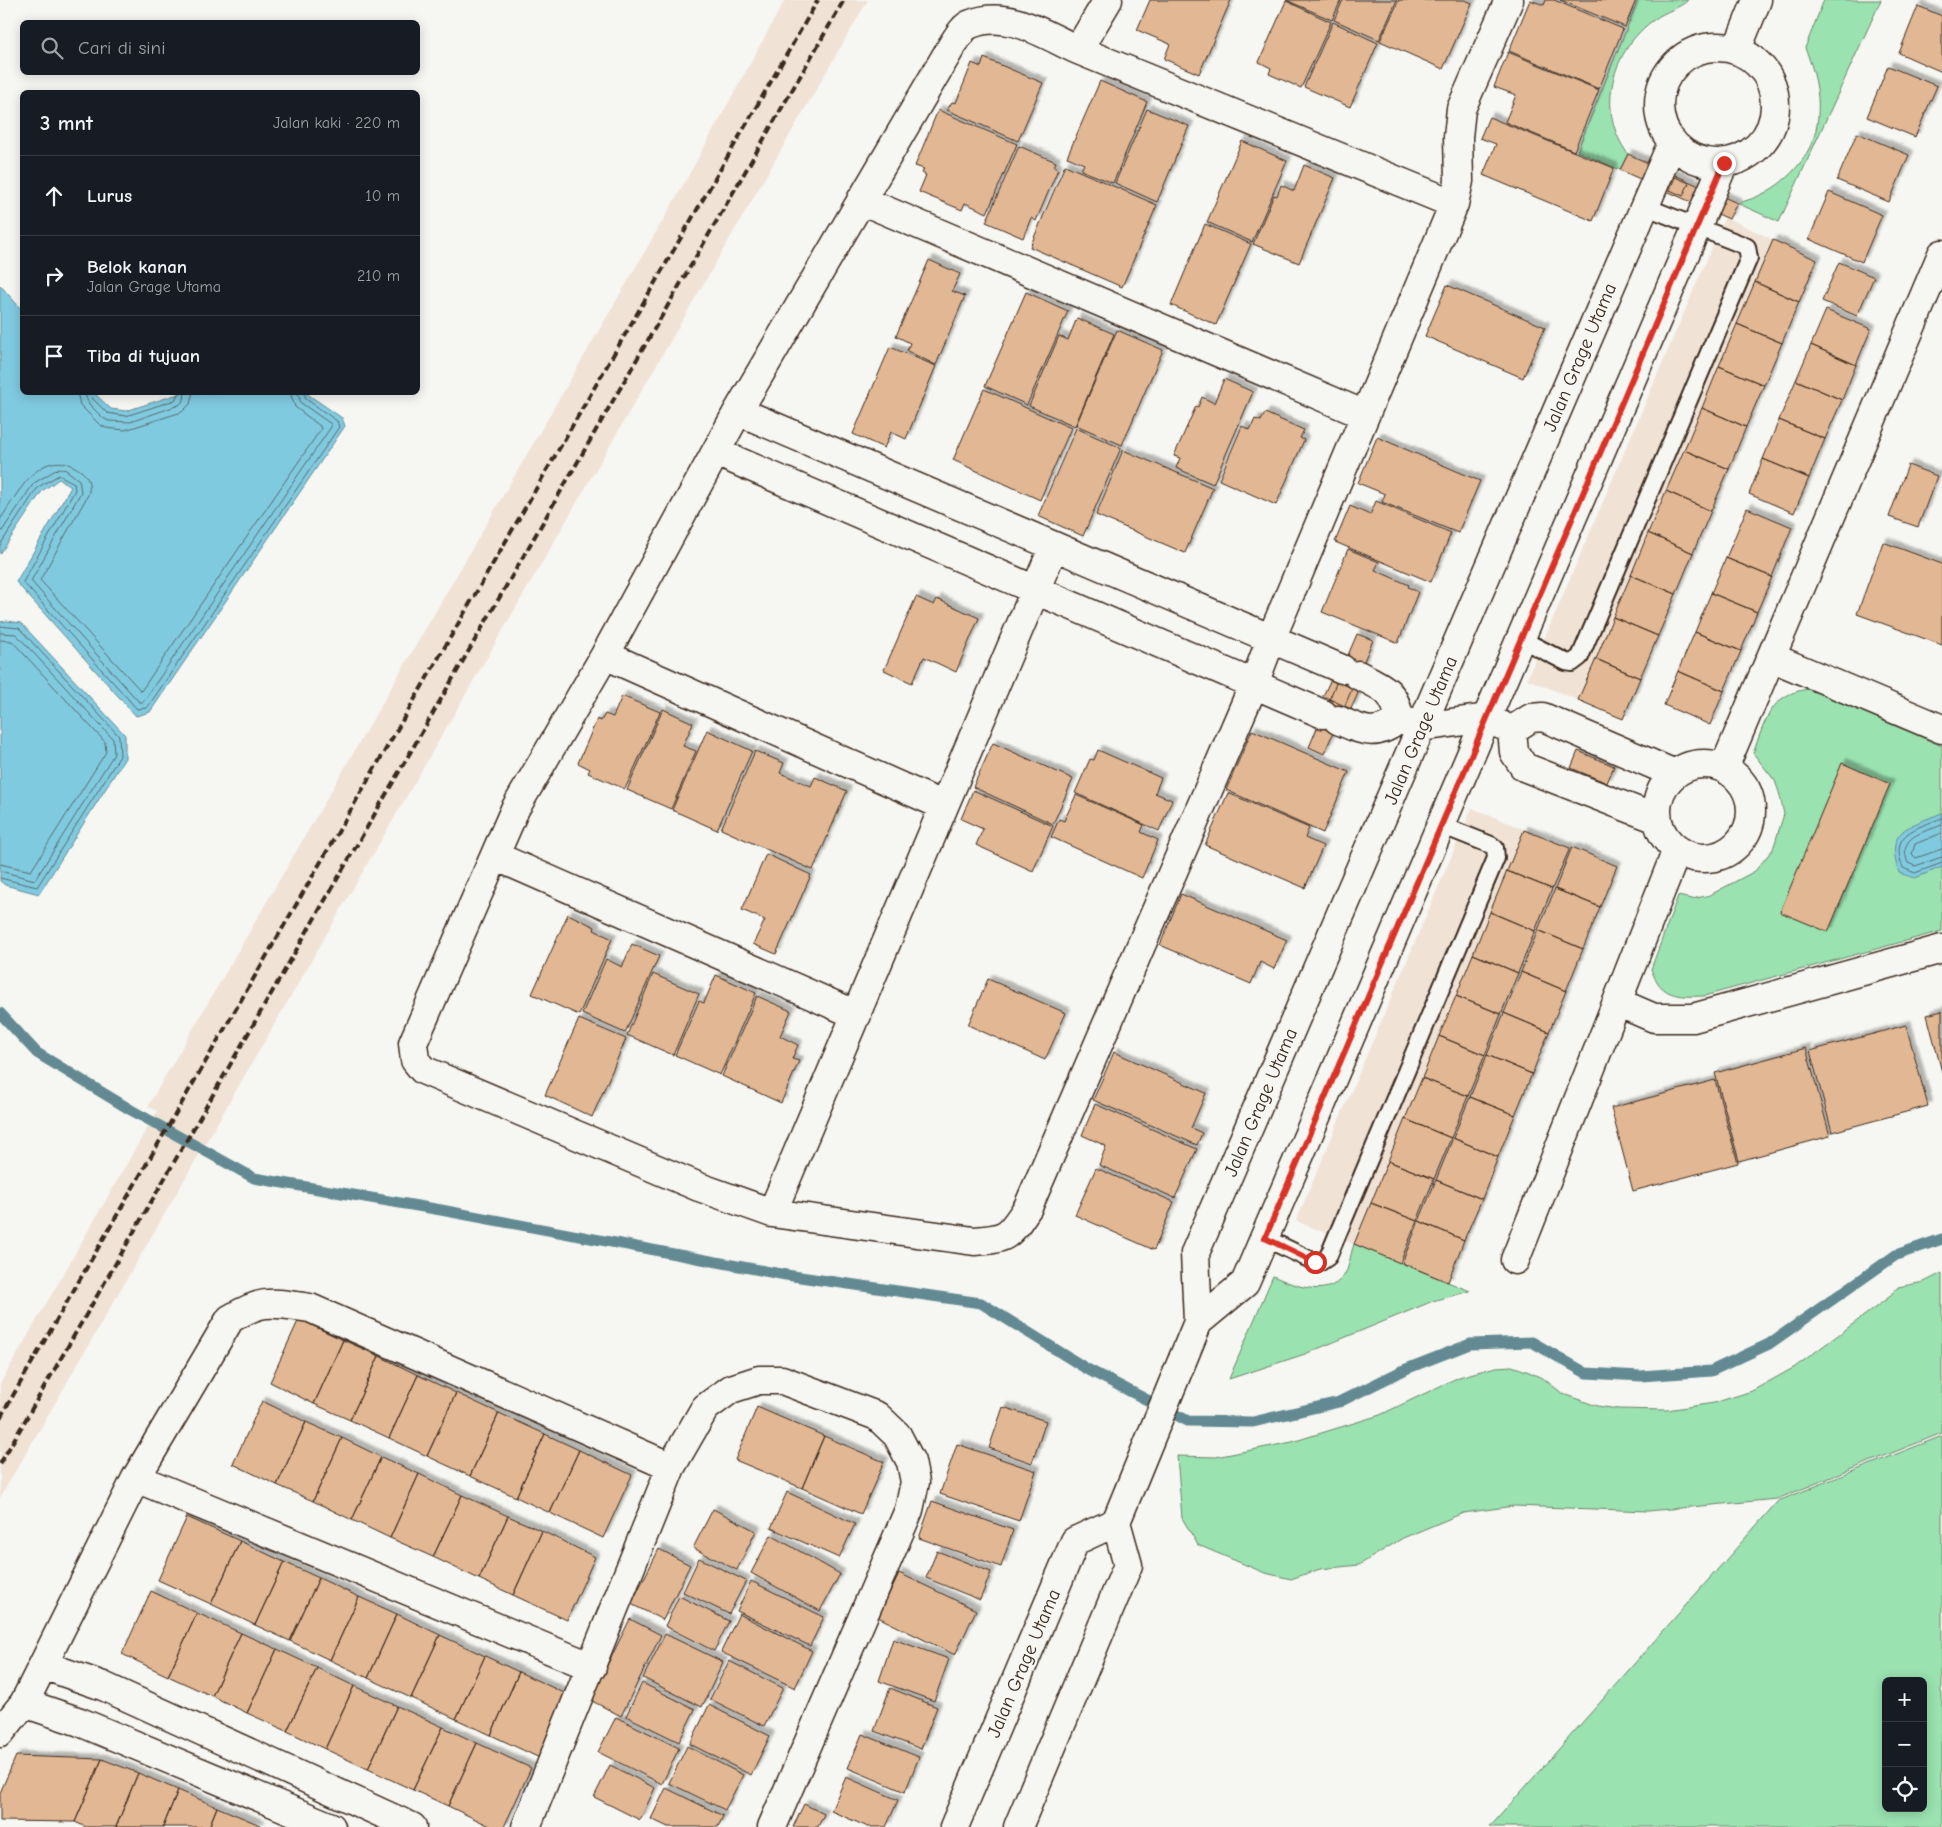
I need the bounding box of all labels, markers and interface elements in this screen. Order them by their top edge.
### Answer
search box [20,20,420,75]
icon: search [38,34,66,62]
text: Cari di sini [78,37,165,59]
text: 3 mnt [40,111,93,135]
text: Jalan kaki · 220 m [273,114,400,132]
route end [1713,152,1736,175]
icon: ahead [40,182,68,210]
text: Lurus [87,185,132,207]
text: 10 m [365,187,400,205]
text: Belok kanan [87,256,187,278]
icon: right [40,262,68,290]
text: 210 m [357,267,400,285]
text: Jalan Grage Utama [87,278,221,296]
street label: Jalan Grage Utama [1539,280,1621,435]
icon: arrive [40,342,68,370]
text: Tiba di tujuan [87,345,200,367]
street label: Jalan Grage Utama [1380,653,1462,808]
street label: Jalan Grage Utama [1220,1025,1302,1180]
route start [1304,1251,1327,1274]
street label: Jalan Grage Utama [983,1586,1065,1741]
map controls [1882,1677,1927,1812]
button: + [1882,1677,1927,1722]
button: − [1882,1722,1927,1767]
button: locate [1882,1767,1927,1812]

